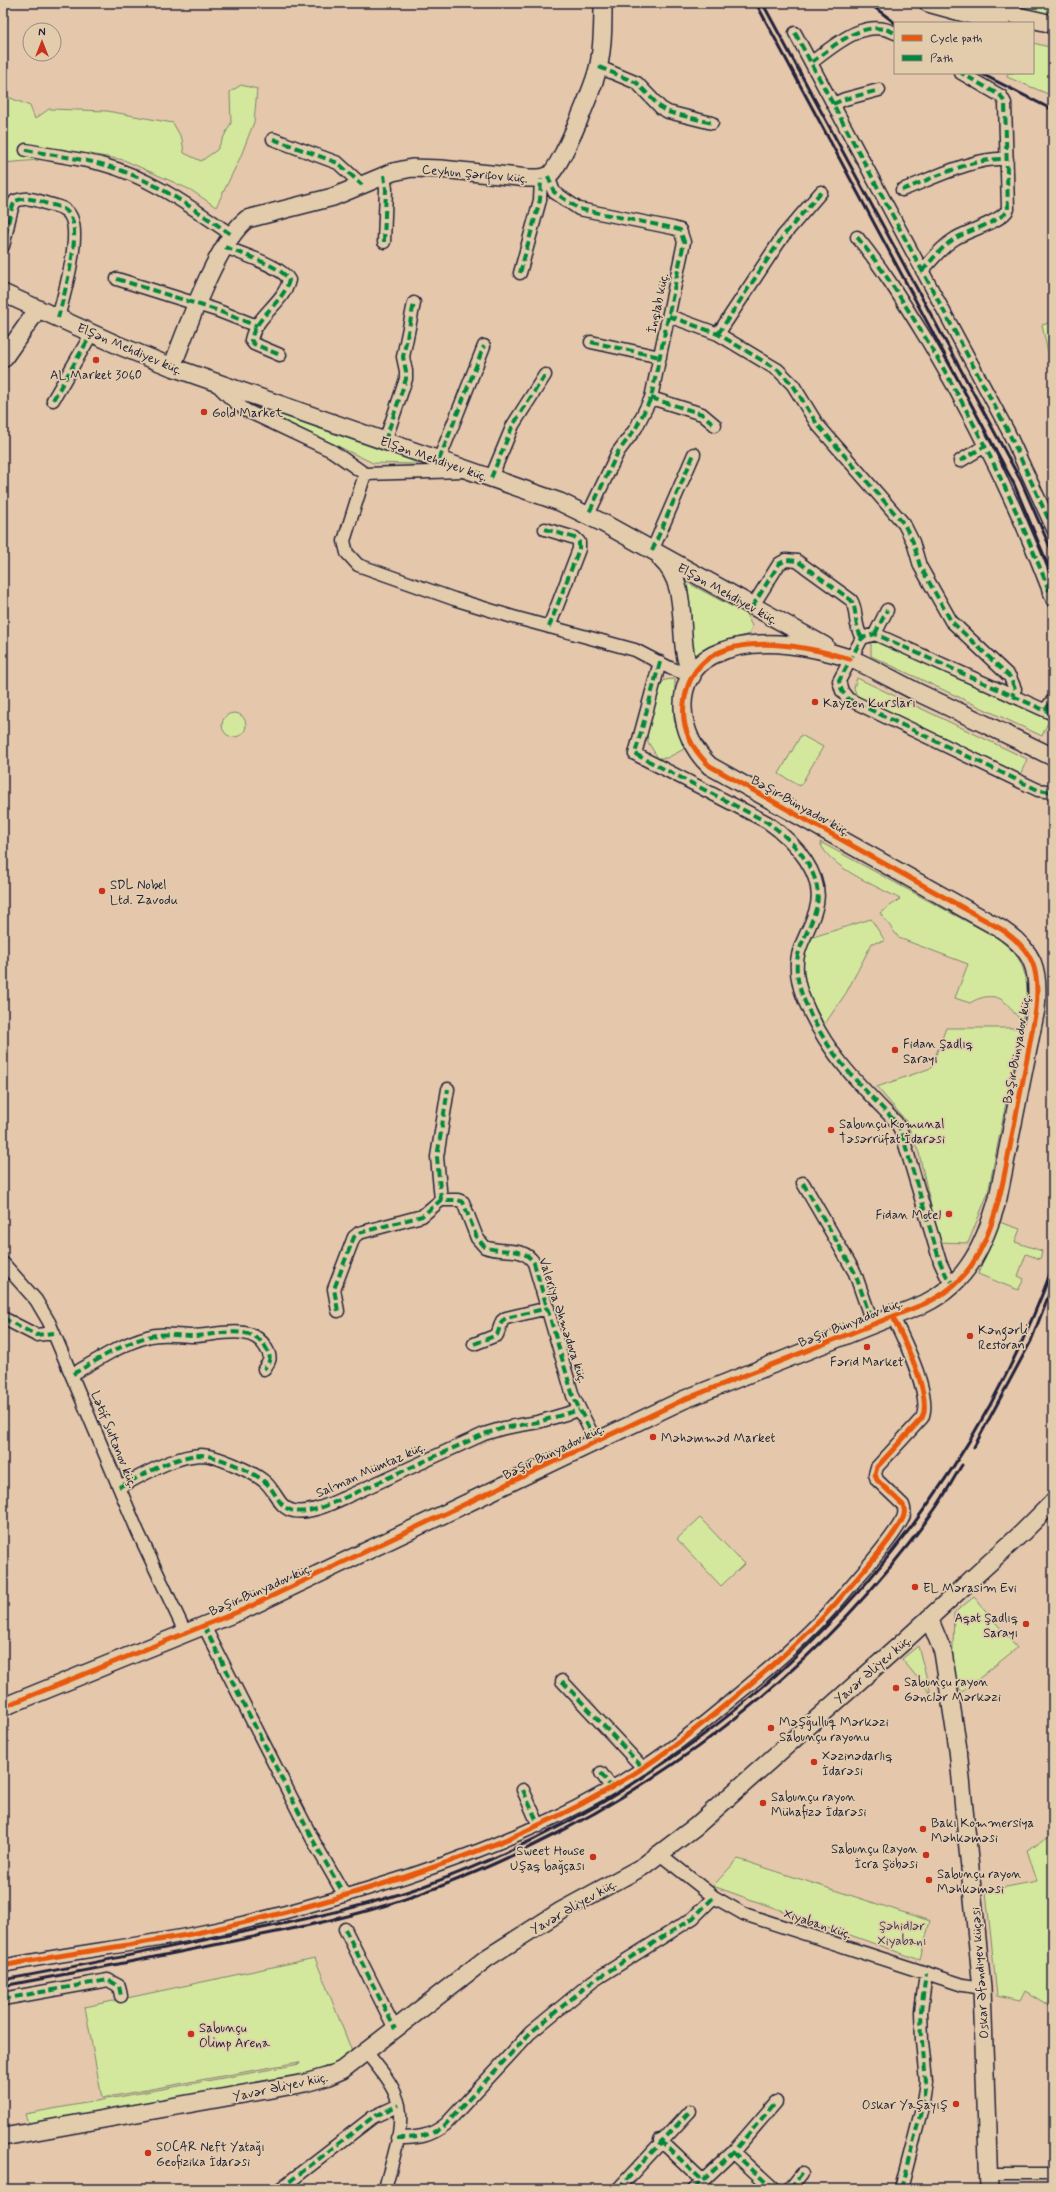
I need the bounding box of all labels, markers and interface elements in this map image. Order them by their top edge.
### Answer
north arrow [22,22,62,62]
legend [894,22,1034,74]
text: N [38,26,46,40]
text: Cycle path [930,31,982,47]
text: Path [930,51,953,67]
street label: Ceyhun Şərifov küç. [421,161,529,190]
street label: İnqlab küç. [644,271,673,335]
street label: Elşən Mehdiyev küç. [74,320,185,379]
marker: AL Market 3060 [91,355,101,365]
place label: AL Market 3060 [50,367,142,384]
place label: Gold Market [212,405,283,422]
marker: Gold Market [199,407,209,417]
street label: Elşən Mehdiyev küç. [378,433,490,486]
street label: Elşən Mehdiyev küç. [674,560,781,629]
place label: Kayzen Kursları [823,695,916,712]
marker: Kayzen Kursları [810,697,820,707]
street label: Bəşir Bünyadov küç. [748,772,853,841]
place label: SDL Nobel Ltd. Zavodu [110,877,178,909]
marker: SDL Nobel Ltd. Zavodu [97,886,107,896]
street label: Bəşir Bünyadov küç. [999,993,1036,1105]
place label: Fidan Şadlıq Sarayı [903,1036,973,1068]
marker: Fidan Şadlıq Sarayı [890,1045,900,1055]
place label: Sabunçu Komunal Təsərrüfat İdarəsi [839,1116,945,1148]
marker: Sabunçu Komunal Təsərrüfat İdarəsi [826,1125,836,1135]
place label: Fidan Motel [875,1207,941,1224]
marker: Fidan Motel [944,1209,954,1219]
street label: Valeriya Əhmədova küç. [534,1256,591,1386]
street label: Bəşir Bünyadov küç. [796,1295,905,1352]
place label: Kəngərli Restoran [978,1322,1028,1354]
marker: Kəngərli Restoran [965,1331,975,1341]
marker: Fərid Market [862,1342,872,1352]
place label: Fərid Market [830,1354,904,1371]
street label: Lətif Sultanov küç. [86,1389,141,1491]
street label: Bəşir Bünyadov küç. [500,1420,607,1484]
place label: Məhəmməd Market [661,1430,776,1447]
marker: Məhəmməd Market [648,1432,658,1442]
street label: Salman Mümtaz küç. [313,1439,428,1502]
street label: Bəşir Bünyadov küç. [207,1560,315,1621]
place label: EL Mərasim Evi [923,1580,1017,1597]
marker: EL Mərasim Evi [910,1582,920,1592]
place label: Aqat Şadlıq Sarayı [955,1610,1018,1642]
marker: Aqat Şadlıq Sarayı [1021,1619,1031,1629]
street label: Yavər Əliyev küç. [831,1632,915,1708]
place label: Sabunçu rayon Gənclər Mərkəzi [904,1674,1001,1706]
marker: Sabunçu rayon Gənclər Mərkəzi [891,1683,901,1693]
place label: Məşğulluq Mərkəzi Sabunçu rayonu [779,1714,889,1746]
marker: Məşğulluq Mərkəzi Sabunçu rayonu [766,1723,776,1733]
place label: Xəzinədarlıq İdarəsi [822,1748,893,1780]
marker: Xəzinədarlıq İdarəsi [809,1757,819,1767]
place label: Sabunçu rayon Mühafizə İdarəsi [771,1789,867,1821]
marker: Sabunçu rayon Mühafizə İdarəsi [758,1798,768,1808]
place label: Bakı Kommersiya Məhkəməsi [931,1815,1034,1847]
marker: Bakı Kommersiya Məhkəməsi [918,1824,928,1834]
place label: Sabunçu Rayon İcra Şöbəsi [831,1841,918,1873]
place label: Sweet House Uşaq bağçası [510,1843,585,1875]
marker: Sabunçu Rayon İcra Şöbəsi [921,1850,931,1860]
marker: Sweet House Uşaq bağçası [588,1852,598,1862]
place label: Sabunçu rayon Məhkəməsi [937,1866,1022,1898]
marker: Sabunçu rayon Məhkəməsi [924,1875,934,1885]
street label: Yavər Əliyev küç. [528,1876,620,1939]
street label: Xiyaban küç. [781,1905,854,1943]
street label: Oskar Əfəndiyev küçəsi [967,1906,994,2039]
park label: Şəhidlər Xiyabanı [878,1918,926,1950]
place label: Sabunçu Olimp Arena [199,2020,270,2052]
marker: Sabunçu Olimp Arena [186,2029,196,2039]
street label: Yavər Əliyev küç. [231,2069,330,2106]
place label: Oskar Yaşayış [862,2097,948,2114]
marker: Oskar Yaşayış [951,2099,961,2109]
place label: SOCAR Neft Yatağı Geofizika İdarəsi [156,2139,265,2171]
marker: SOCAR Neft Yatağı Geofizika İdarəsi [143,2148,153,2158]

